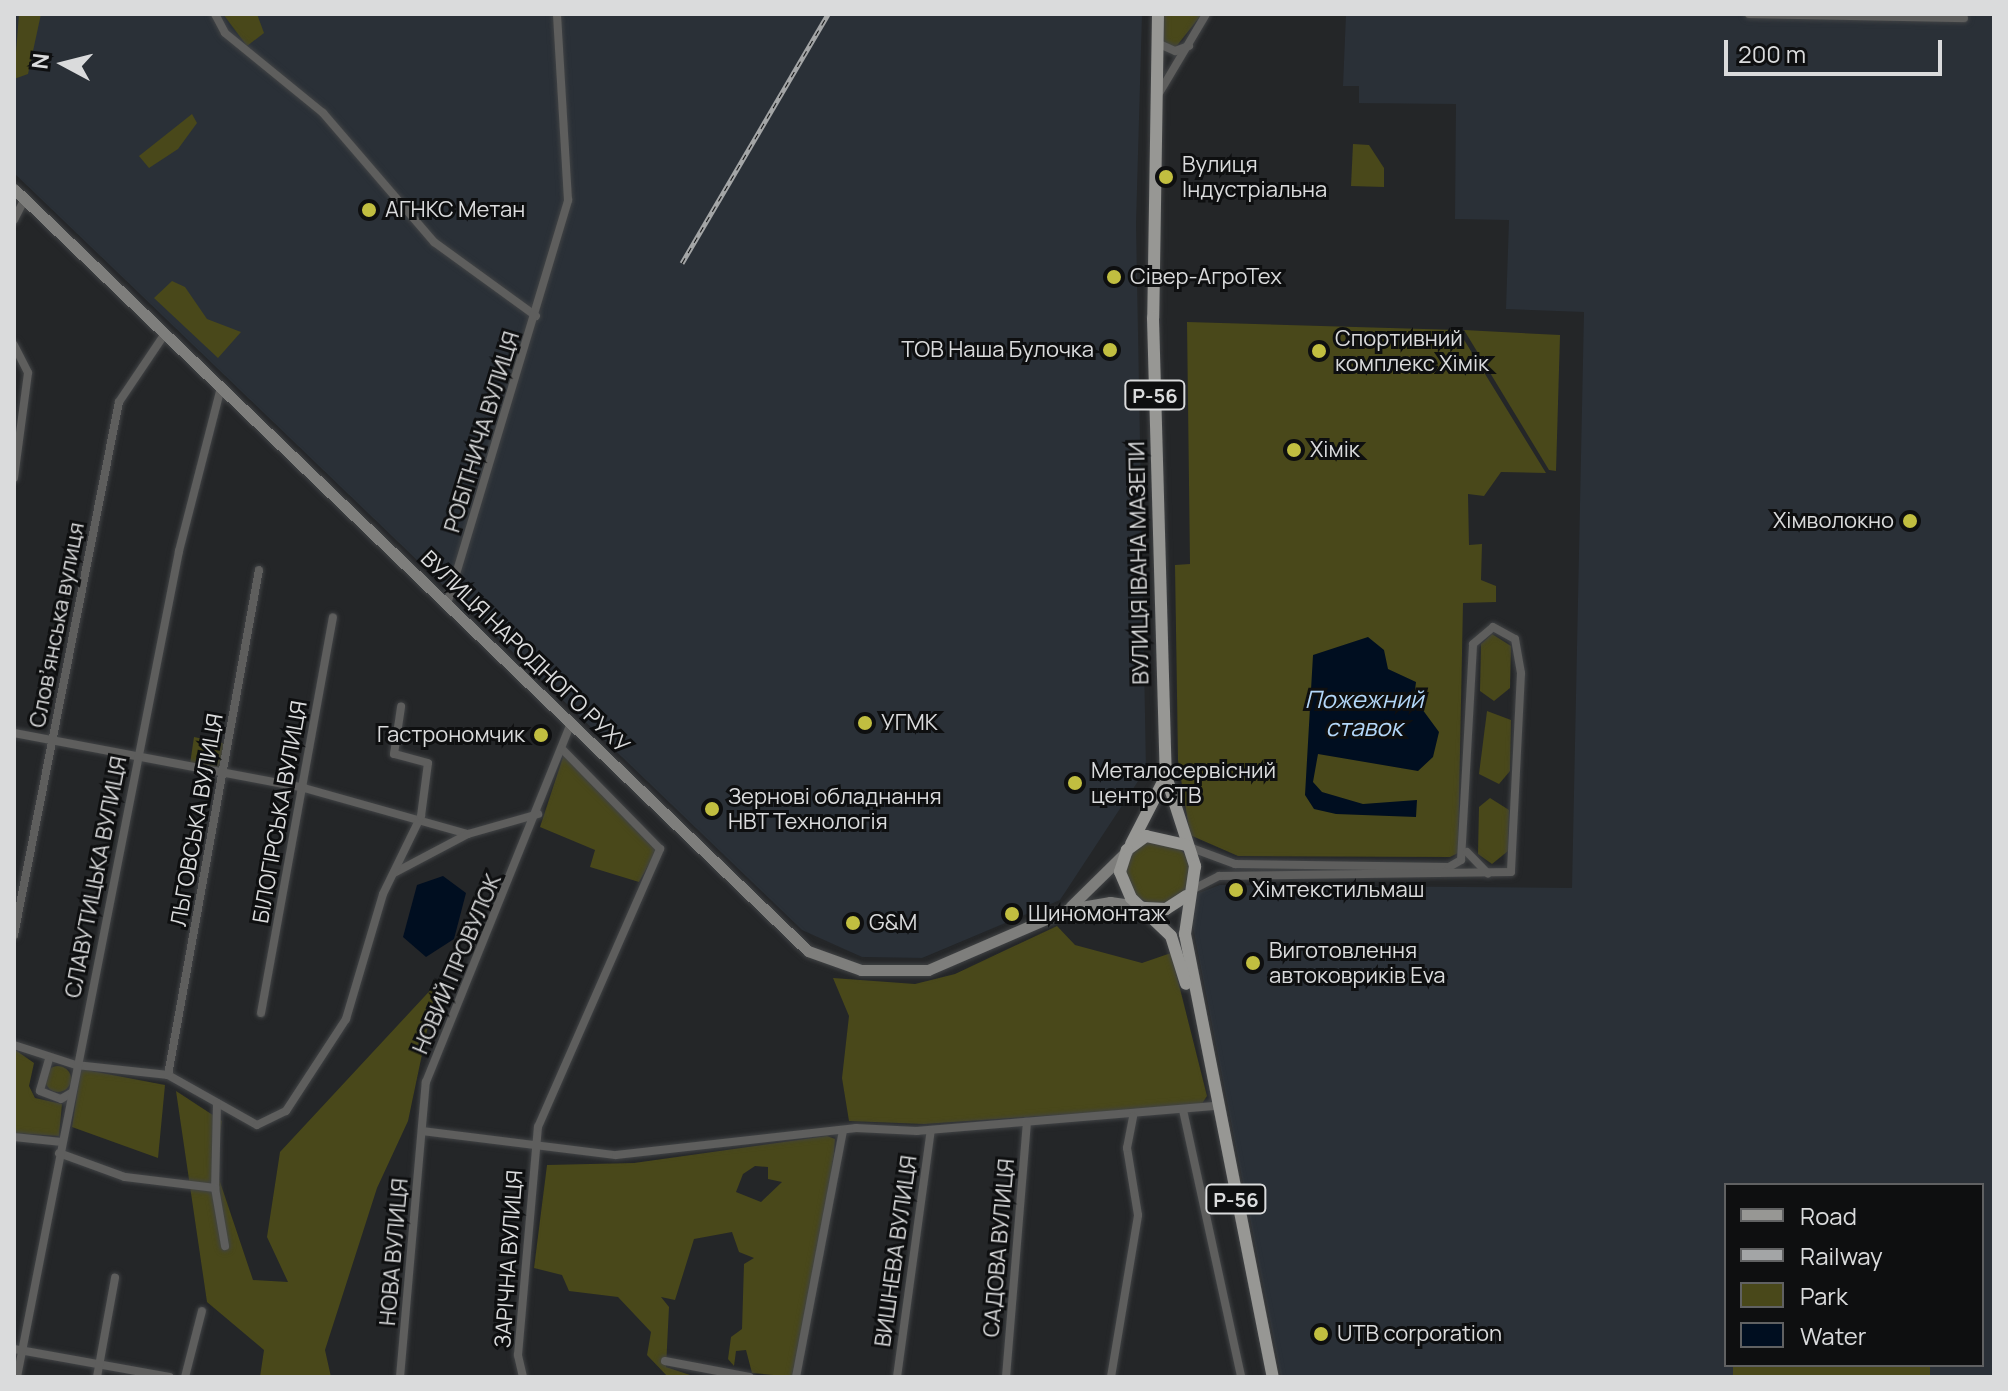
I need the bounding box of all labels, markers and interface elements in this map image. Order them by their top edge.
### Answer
north arrow [24,24,104,104]
scale bar [1728,24,1946,74]
text: 200 m [1738,37,1806,70]
text: N [24,51,56,71]
place label: Вулиця Індустріальна [1182,151,1327,202]
marker: Вулиця Індустріальна [1157,168,1175,186]
place label: АГНКС Метан [385,197,525,223]
marker: АГНКС Метан [360,201,378,219]
place label: Сівер-АгроТех [1130,264,1282,290]
marker: Сівер-АгроТех [1105,268,1123,286]
place label: Спортивний комплекс Хімік [1335,325,1489,376]
street label: РОБІТНИЧА ВУЛИЦЯ [439,328,525,536]
place label: ТОВ Наша Булочка [901,337,1094,363]
marker: ТОВ Наша Булочка [1101,341,1119,359]
marker: Спортивний комплекс Хімік [1310,342,1328,360]
road number: Р-56 [1123,379,1187,411]
place label: Хімік [1310,437,1360,463]
street label: ВУЛИЦЯ ІВАНА МАЗЕПИ [1124,441,1154,685]
marker: Хімік [1285,441,1303,459]
place label: Хімволокно [1773,508,1894,534]
marker: Хімволокно [1901,512,1919,530]
street label: Словʼянська вулиця [24,520,90,730]
street label: ВУЛИЦЯ НАРОДНОГО РУХУ [415,545,635,759]
water label: Пожежний ставок [1305,685,1423,741]
street label: БІЛОГІРСЬКА ВУЛИЦЯ [247,699,313,925]
place label: УГМК [881,710,938,736]
street label: ЛЬГОВСЬКА ВУЛИЦЯ [165,712,229,928]
marker: УГМК [856,714,874,732]
place label: Гастрономчик [377,722,525,748]
marker: Гастрономчик [532,726,550,744]
street label: СЛАВУТИЦЬКА ВУЛИЦЯ [60,754,132,1000]
place label: Металосервісний центр СТВ [1091,757,1276,808]
marker: Металосервісний центр СТВ [1066,774,1084,792]
place label: Зернові обладнання НВТ Технологія [728,783,942,834]
marker: Зернові обладнання НВТ Технологія [703,800,721,818]
street label: НОВИЙ ПРОВУЛОК [407,870,507,1058]
place label: Хімтекстильмаш [1252,877,1424,903]
marker: Хімтекстильмаш [1227,881,1245,899]
place label: Шиномонтаж [1028,901,1166,927]
marker: Шиномонтаж [1003,905,1021,923]
place label: G&M [869,910,917,936]
marker: G&M [844,914,862,932]
place label: Виготовлення автоковриків Eva [1269,937,1445,988]
marker: Виготовлення автоковриків Eva [1244,954,1262,972]
street label: ВИШНЕВА ВУЛИЦЯ [869,1154,923,1348]
street label: САДОВА ВУЛИЦЯ [978,1158,1020,1338]
street label: ЗАРІЧНА ВУЛИЦЯ [490,1169,528,1349]
street label: НОВА ВУЛИЦЯ [374,1177,414,1327]
road number: Р-56 [1204,1183,1268,1215]
legend [1724,1183,1984,1367]
text: Road [1800,1199,1857,1232]
text: Railway [1800,1239,1883,1272]
text: Park [1800,1279,1848,1312]
text: Water [1800,1319,1867,1352]
place label: UTB corporation [1337,1321,1502,1347]
marker: UTB corporation [1312,1325,1330,1343]

